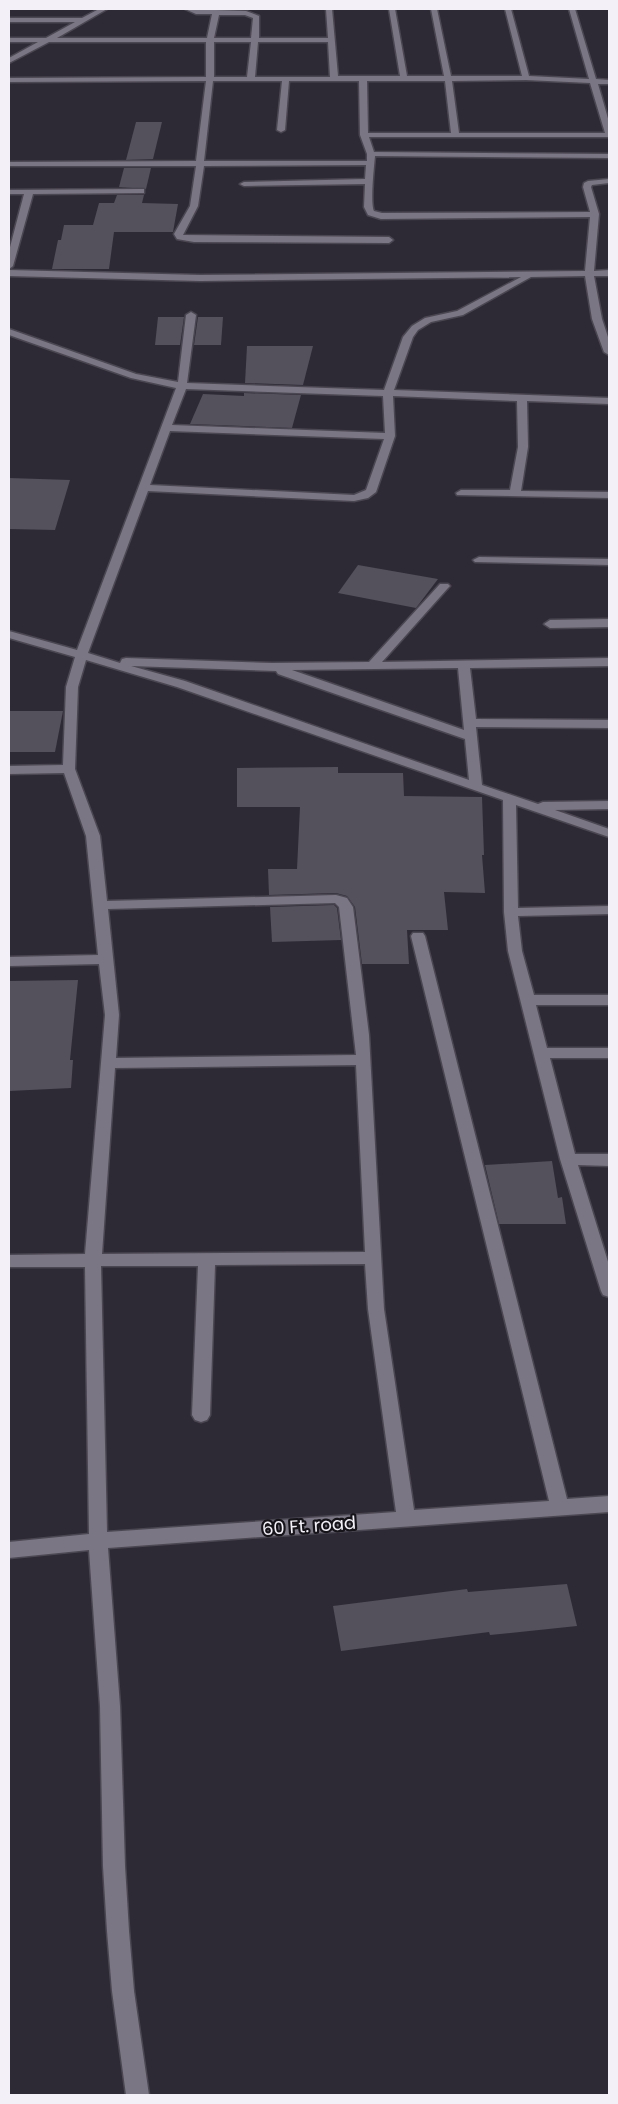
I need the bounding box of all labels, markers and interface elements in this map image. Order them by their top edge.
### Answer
street label: 60 Ft. road [261,1510,357,1541]

